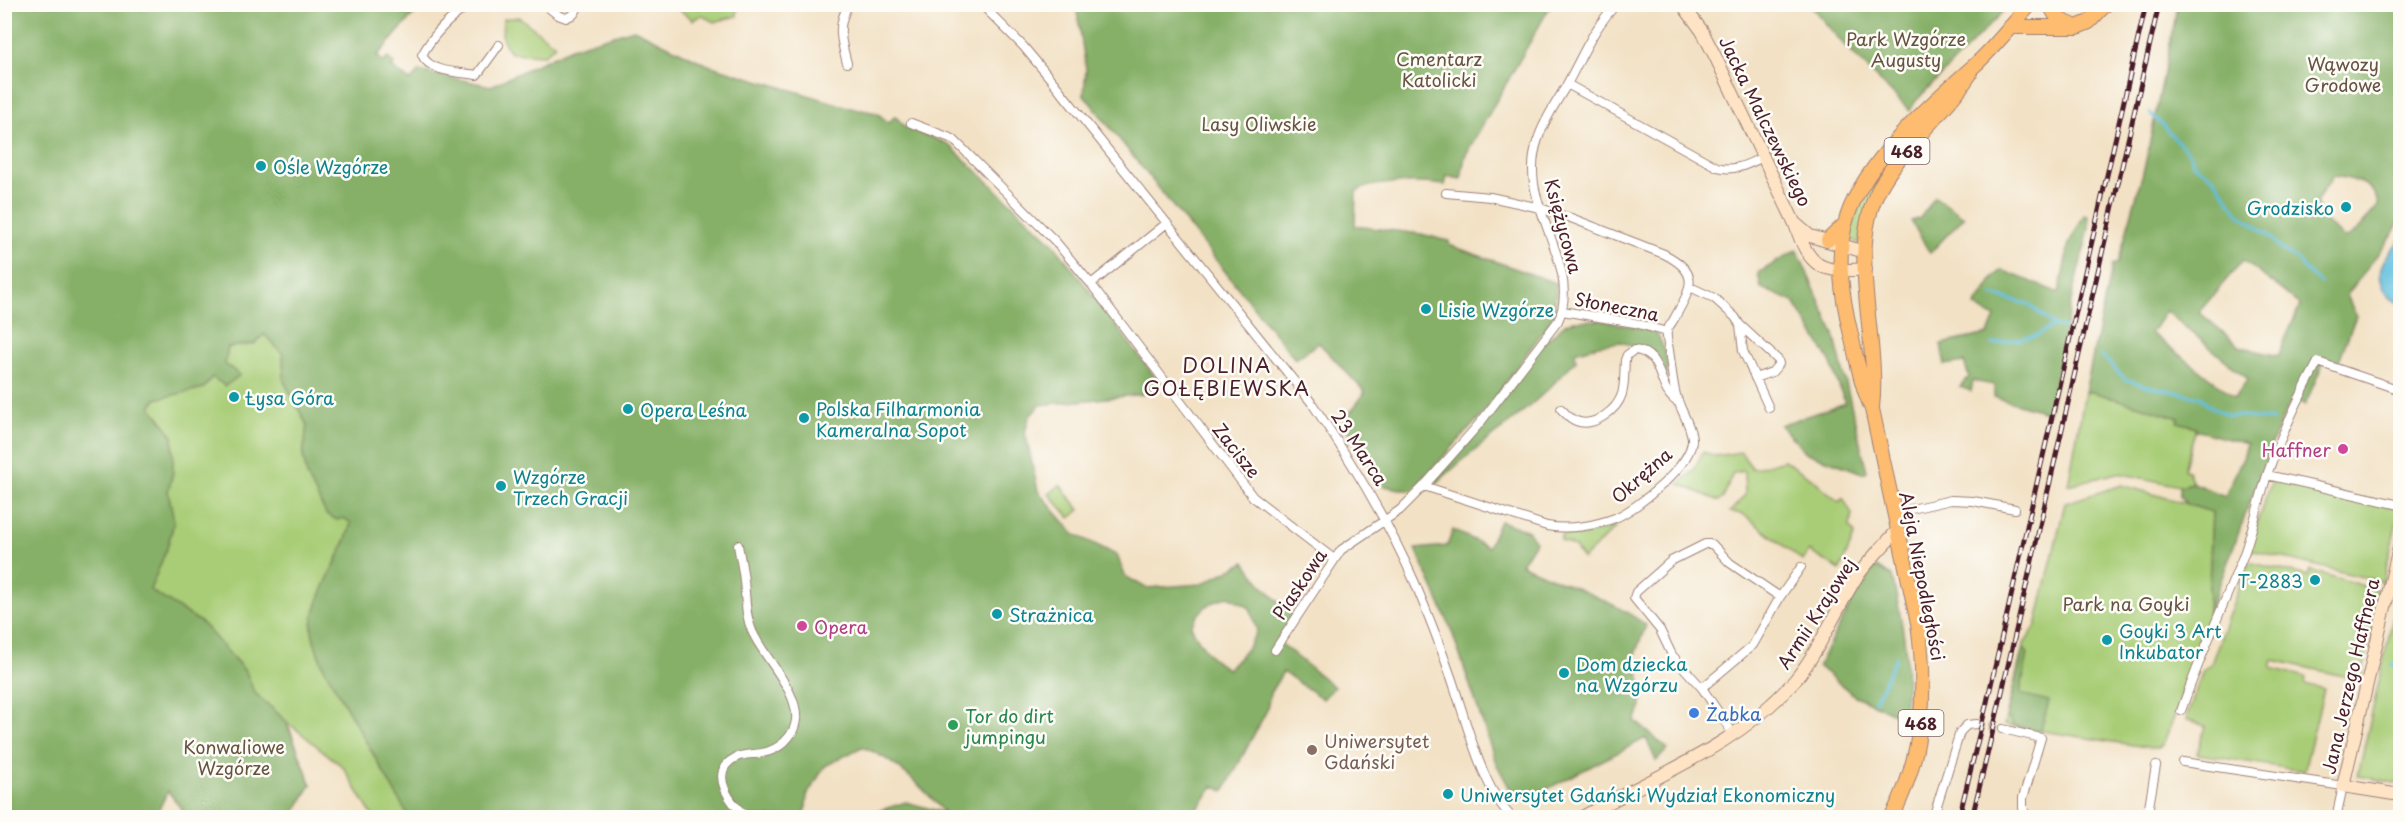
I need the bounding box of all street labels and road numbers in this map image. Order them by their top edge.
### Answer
street label: Jacka Malczewskiego [1713,31,1819,211]
road number: 468 [1884,138,1930,164]
street label: Księżycowa [1538,176,1590,277]
street label: Słoneczna [1572,285,1662,328]
street label: 23 Marca [1325,404,1395,491]
street label: Zacisze [1207,416,1267,484]
street label: Okrężna [1605,440,1678,509]
street label: Aleja Niepodległości [1893,489,1953,663]
street label: Piaskowa [1265,542,1333,625]
street label: Armii Krajowej [1770,552,1862,674]
street label: Jana Jerzego Haffnera [2314,575,2386,777]
road number: 468 [1898,710,1944,736]

